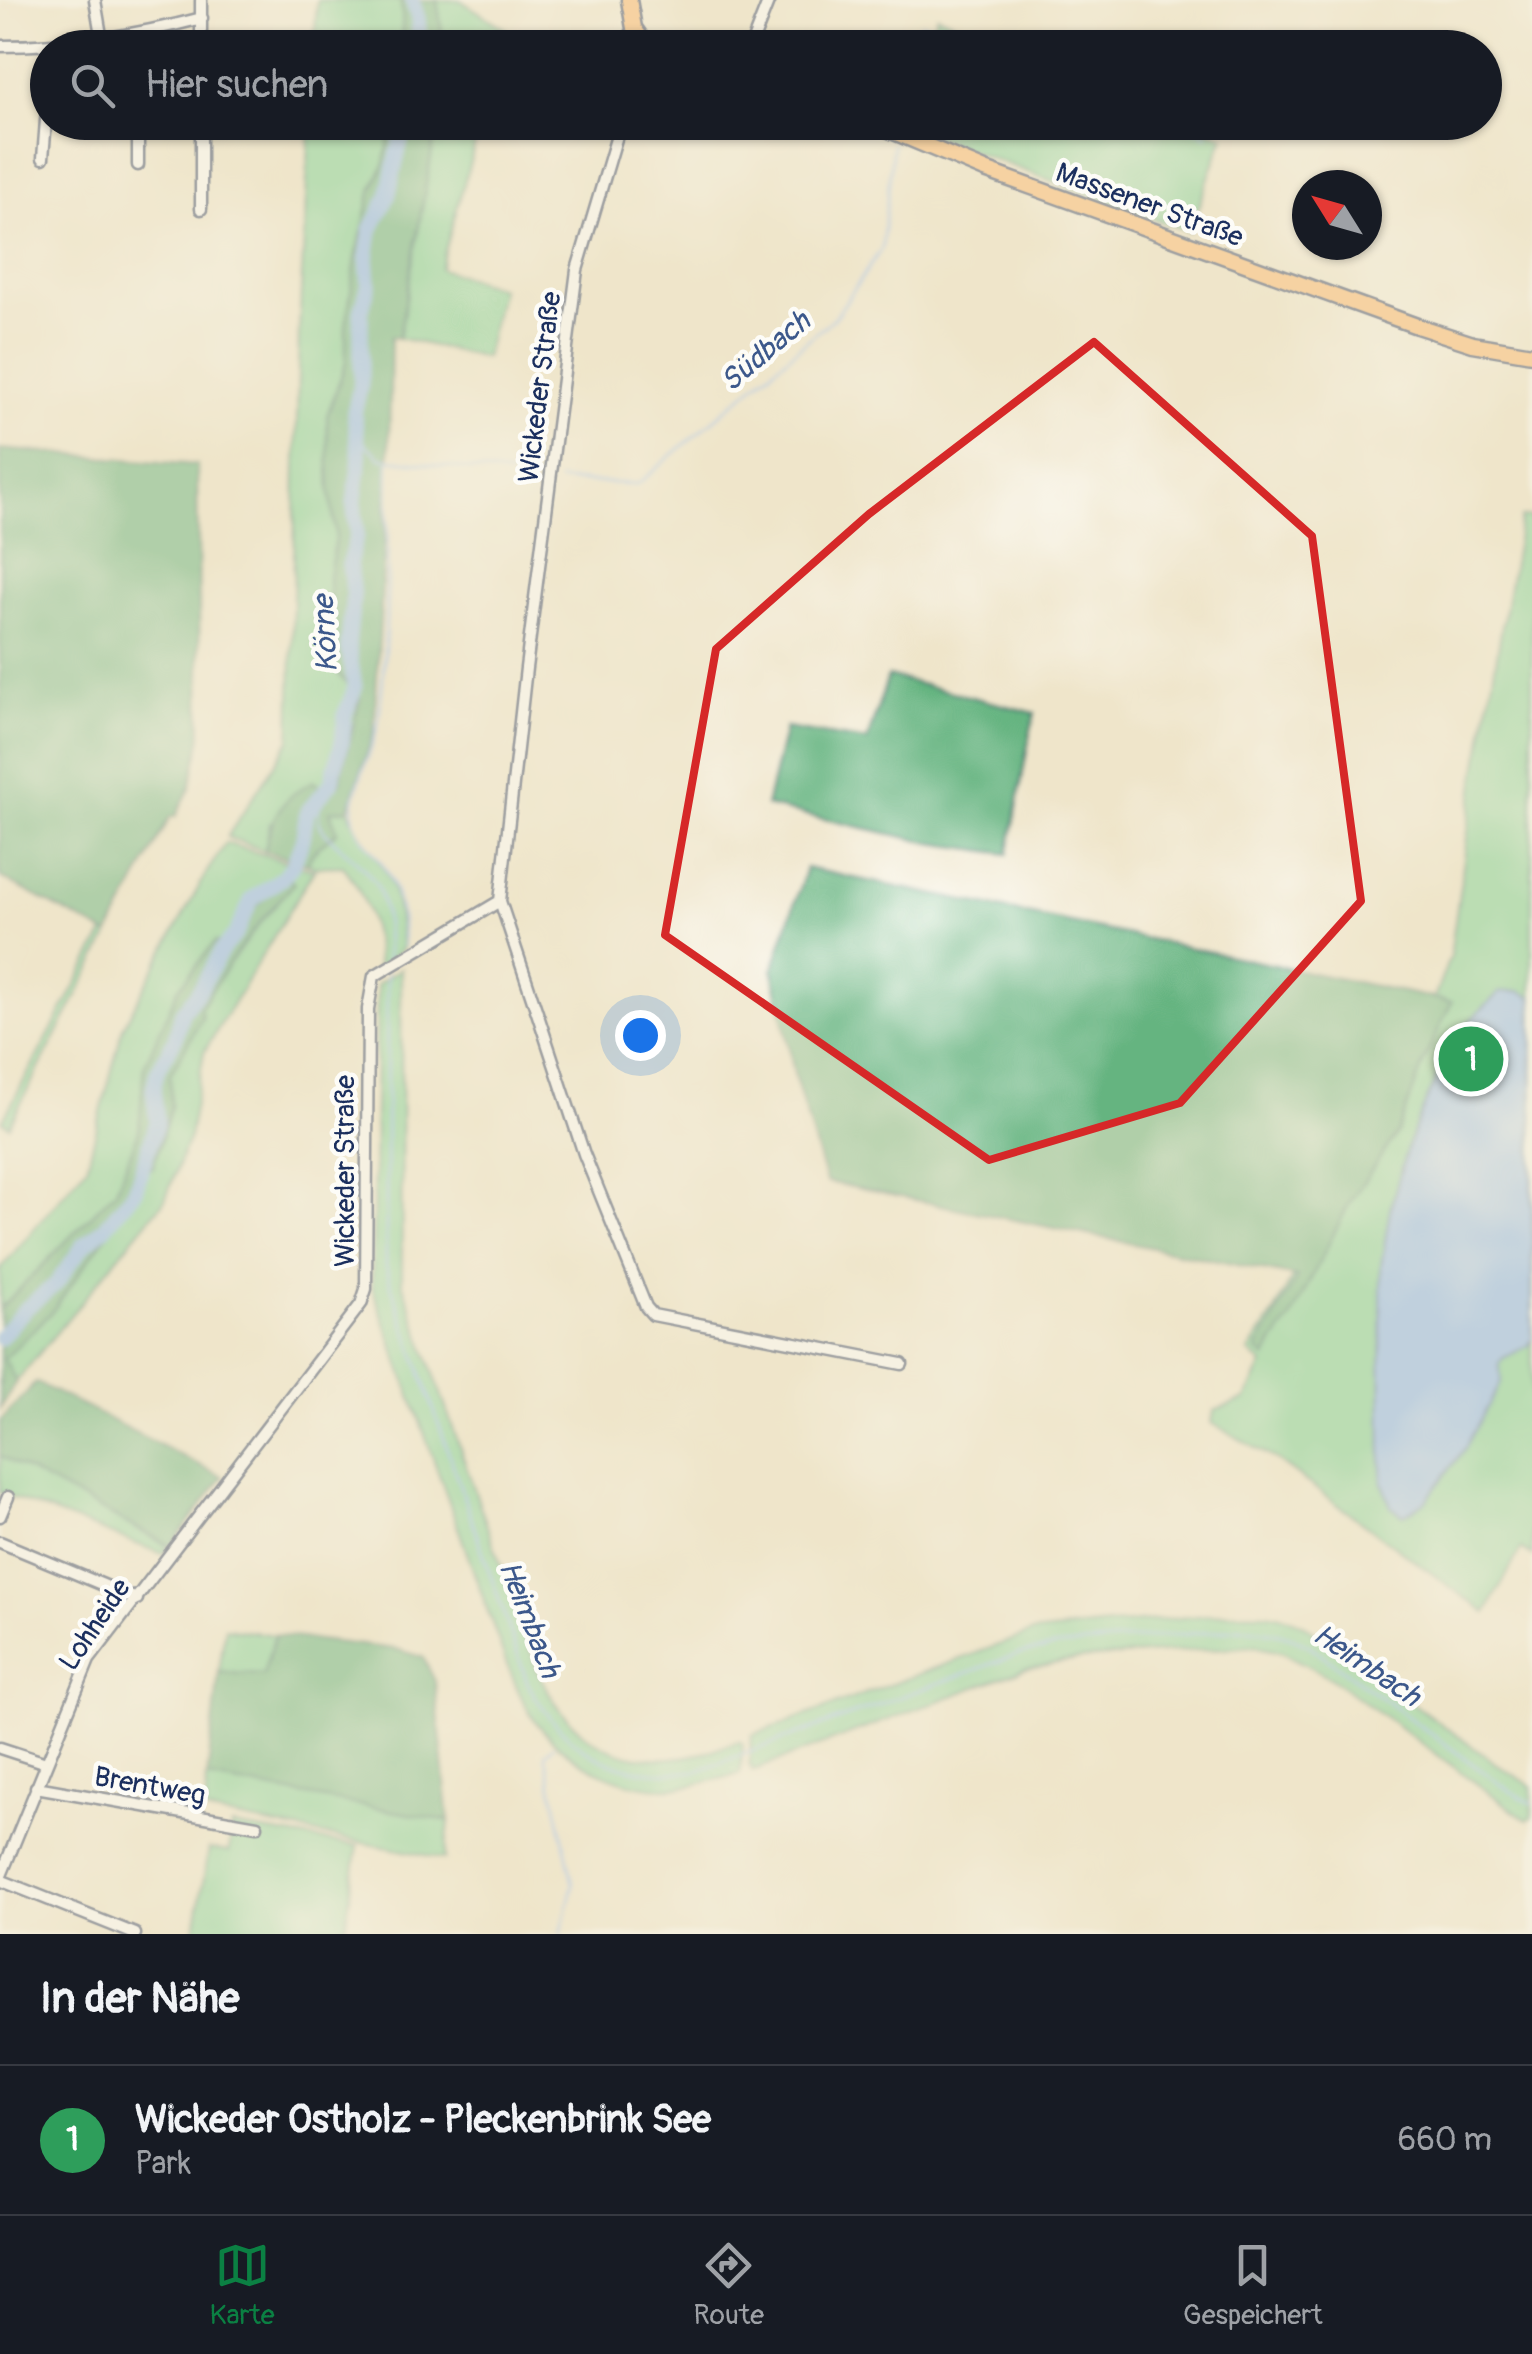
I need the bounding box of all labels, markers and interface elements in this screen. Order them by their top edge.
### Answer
search box [30,30,1502,140]
icon: search [65,58,120,113]
text: Hier suchen [145,61,328,109]
street label: Massener Straße [1051,155,1248,256]
north arrow [1292,170,1382,260]
street label: Wickeder Straße [511,289,570,485]
water label: Südbach [713,302,819,400]
water label: Körne [305,591,346,673]
your location [615,1010,666,1061]
pin: 1 [1438,1022,1504,1096]
street label: Wickeder Straße [328,1075,363,1267]
water label: Heimbach [490,1556,569,1684]
street label: Lohheide [52,1572,139,1678]
water label: Heimbach [1306,1616,1429,1716]
street label: Brentweg [91,1760,208,1813]
text: In der Nähe [40,1973,239,2025]
text: Wickeder Ostholz - Pleckenbrink See [135,2096,711,2144]
text: 1 [66,2120,79,2160]
text: 660 m [1398,2120,1492,2160]
text: Park [135,2144,191,2184]
tab: Karte [210,2238,275,2333]
tab: Route [694,2238,764,2333]
tab: Gespeichert [1183,2238,1322,2333]

